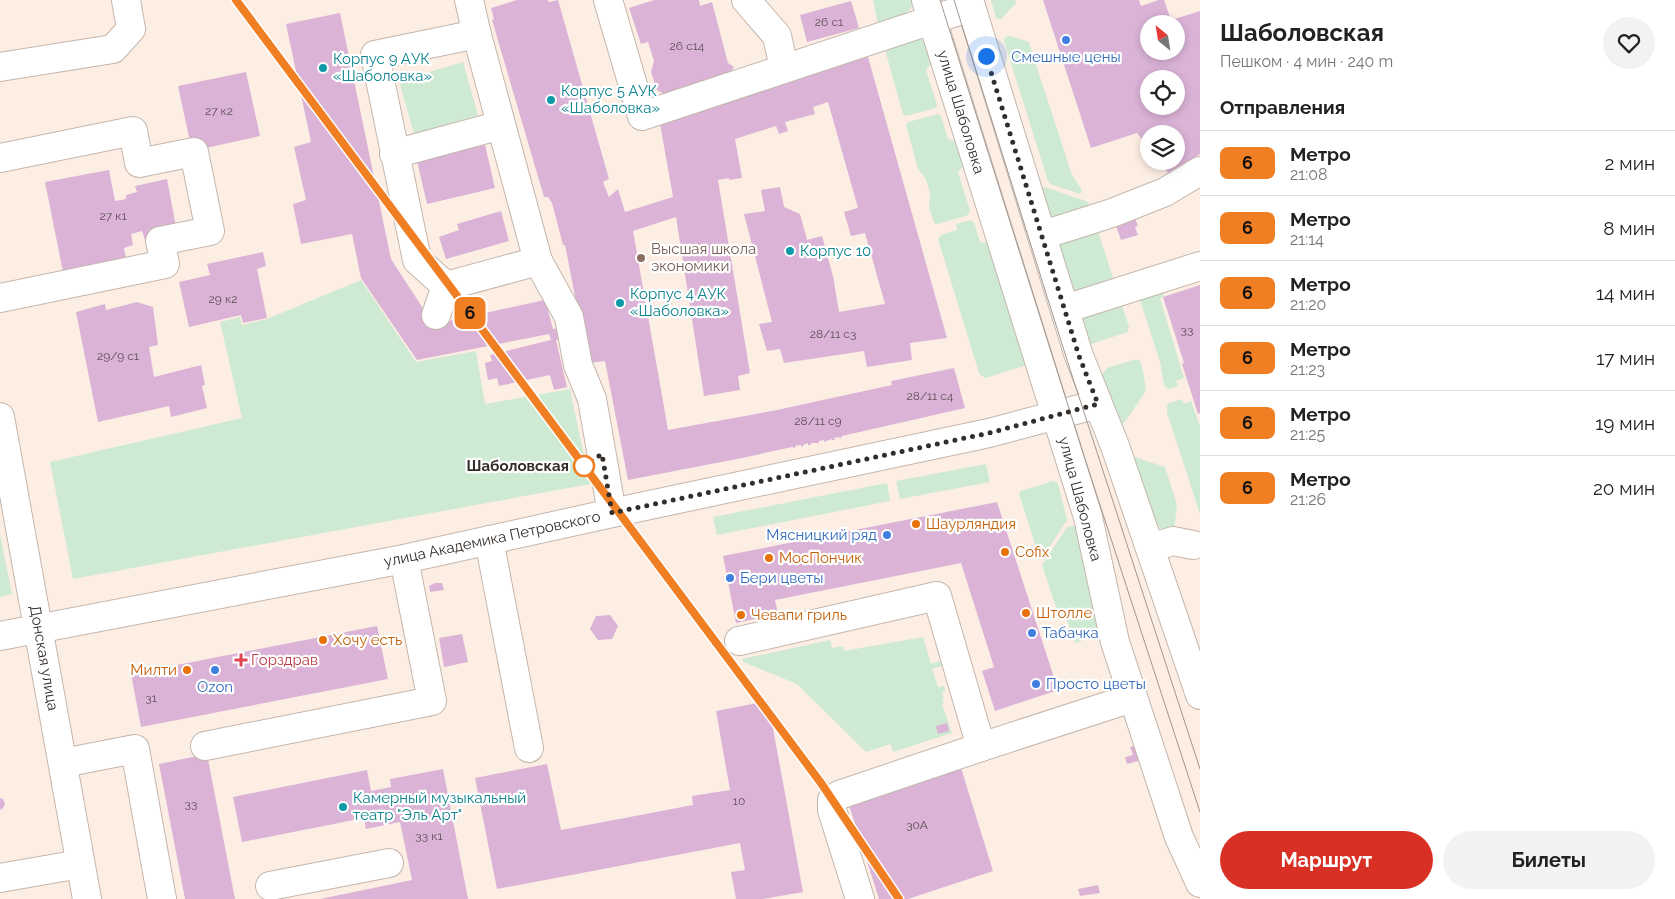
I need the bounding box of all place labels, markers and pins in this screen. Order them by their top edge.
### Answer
marker: Смешные цены [1060,34,1072,46]
place label: Смешные цены [1011,48,1121,66]
place label: Корпус 9 АУК «Шаболовка» [333,50,432,85]
marker: Корпус 9 АУК «Шаболовка» [317,62,329,74]
place label: Корпус 5 АУК «Шаболовка» [561,82,660,117]
marker: Корпус 5 АУК «Шаболовка» [545,94,557,106]
place label: Высшая школа экономики [651,240,756,275]
place label: Корпус 10 [800,242,871,260]
marker: Корпус 10 [784,245,796,257]
marker: Высшая школа экономики [635,252,647,264]
place label: Корпус 4 АУК «Шаболовка» [630,285,729,320]
marker: Корпус 4 АУК «Шаболовка» [614,297,626,309]
marker: Шаболовская [573,455,595,477]
place label: Шаболовская [467,457,569,475]
place label: Шаурляндия [926,515,1016,533]
marker: Шаурляндия [910,518,922,530]
place label: Мясницкий ряд [766,526,877,544]
marker: Мясницкий ряд [881,529,893,541]
place label: Cofix [1015,543,1050,561]
marker: Cofix [999,546,1011,558]
place label: МосПончик [779,549,862,567]
marker: МосПончик [763,552,775,564]
place label: Бери цветы [740,569,823,587]
marker: Бери цветы [724,572,736,584]
place label: Штолле [1036,604,1092,622]
place label: Чевапи гриль [751,606,847,624]
marker: Штолле [1020,607,1032,619]
marker: Чевапи гриль [735,609,747,621]
place label: Табачка [1042,624,1099,642]
marker: Табачка [1026,627,1038,639]
place label: Хочу есть [333,631,402,649]
marker: Хочу есть [317,634,329,646]
place label: Горздрав [251,651,318,669]
marker: Горздрав [235,654,247,666]
place label: Милти [130,661,177,679]
marker: Милти [181,664,193,676]
marker: Ozon [209,664,221,676]
place label: Просто цветы [1046,675,1146,693]
place label: Ozon [197,678,233,696]
marker: Просто цветы [1030,678,1042,690]
place label: Камерный музыкальный театр "Эль Арт" [353,789,526,824]
marker: Камерный музыкальный театр "Эль Арт" [337,801,349,813]

